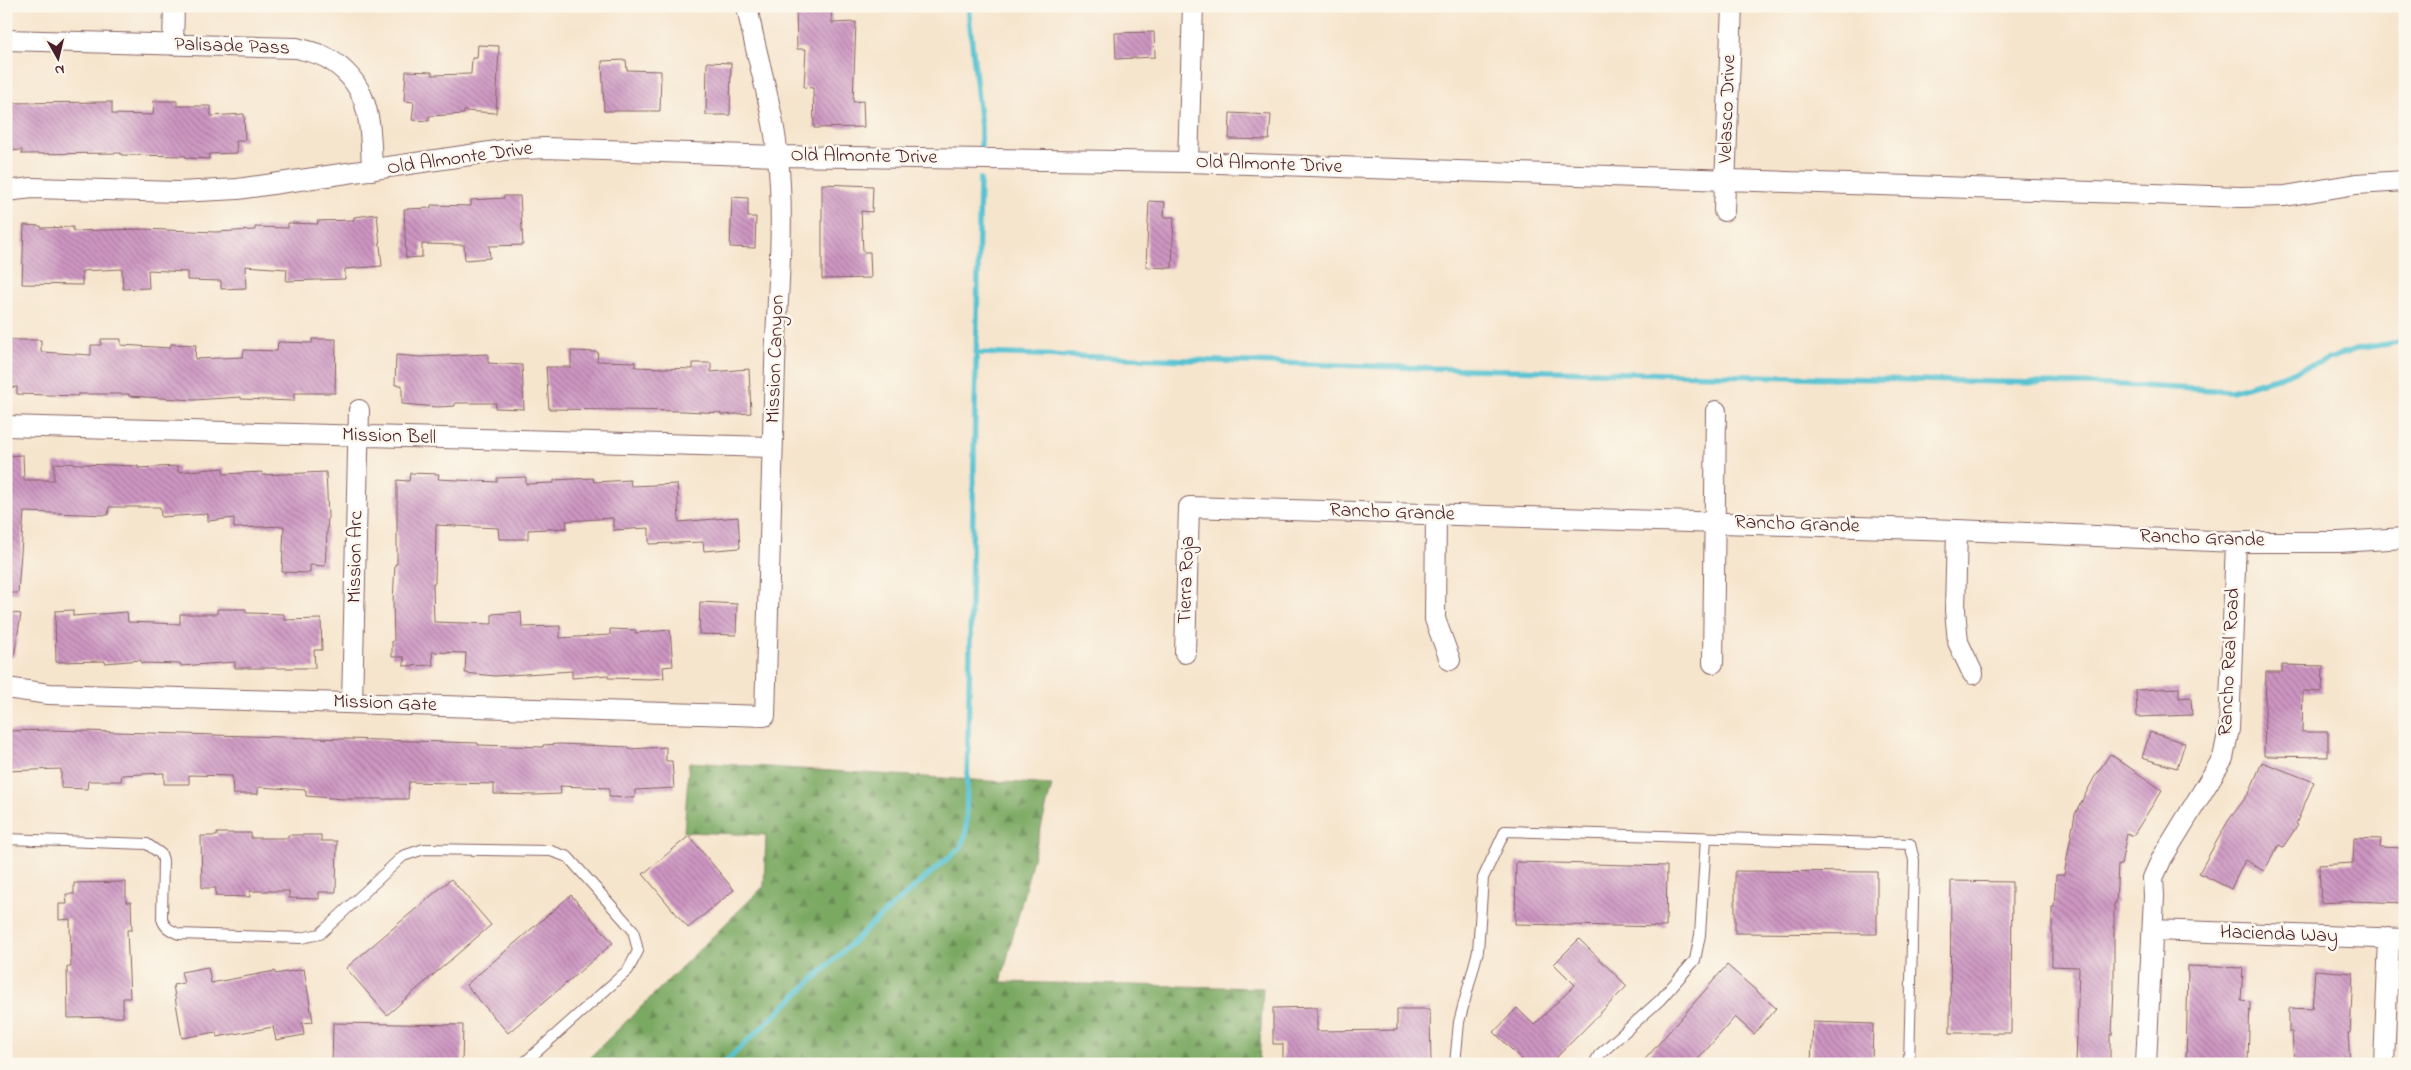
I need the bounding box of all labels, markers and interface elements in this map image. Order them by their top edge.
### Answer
street label: Palisade Pass [174,30,290,64]
north arrow [32,32,82,82]
street label: Velasco Drive [1712,54,1744,165]
text: N [53,58,66,80]
street label: Old Almonte Drive [385,134,535,184]
street label: Old Almonte Drive [790,141,938,173]
street label: Old Almonte Drive [1195,148,1343,182]
street label: Mission Canyon [759,294,793,424]
street label: Mission Bell [341,421,437,453]
street label: Rancho Grande [1329,496,1455,530]
street label: Rancho Grande [1734,508,1860,542]
street label: Mission Arc [341,510,371,603]
street label: Rancho Grande [2139,522,2265,556]
street label: Tierra Roja [1171,535,1203,625]
street label: Rancho Real Road [2212,587,2248,737]
street label: Mission Gate [333,688,438,720]
street label: Hacienda Way [2219,918,2339,952]

